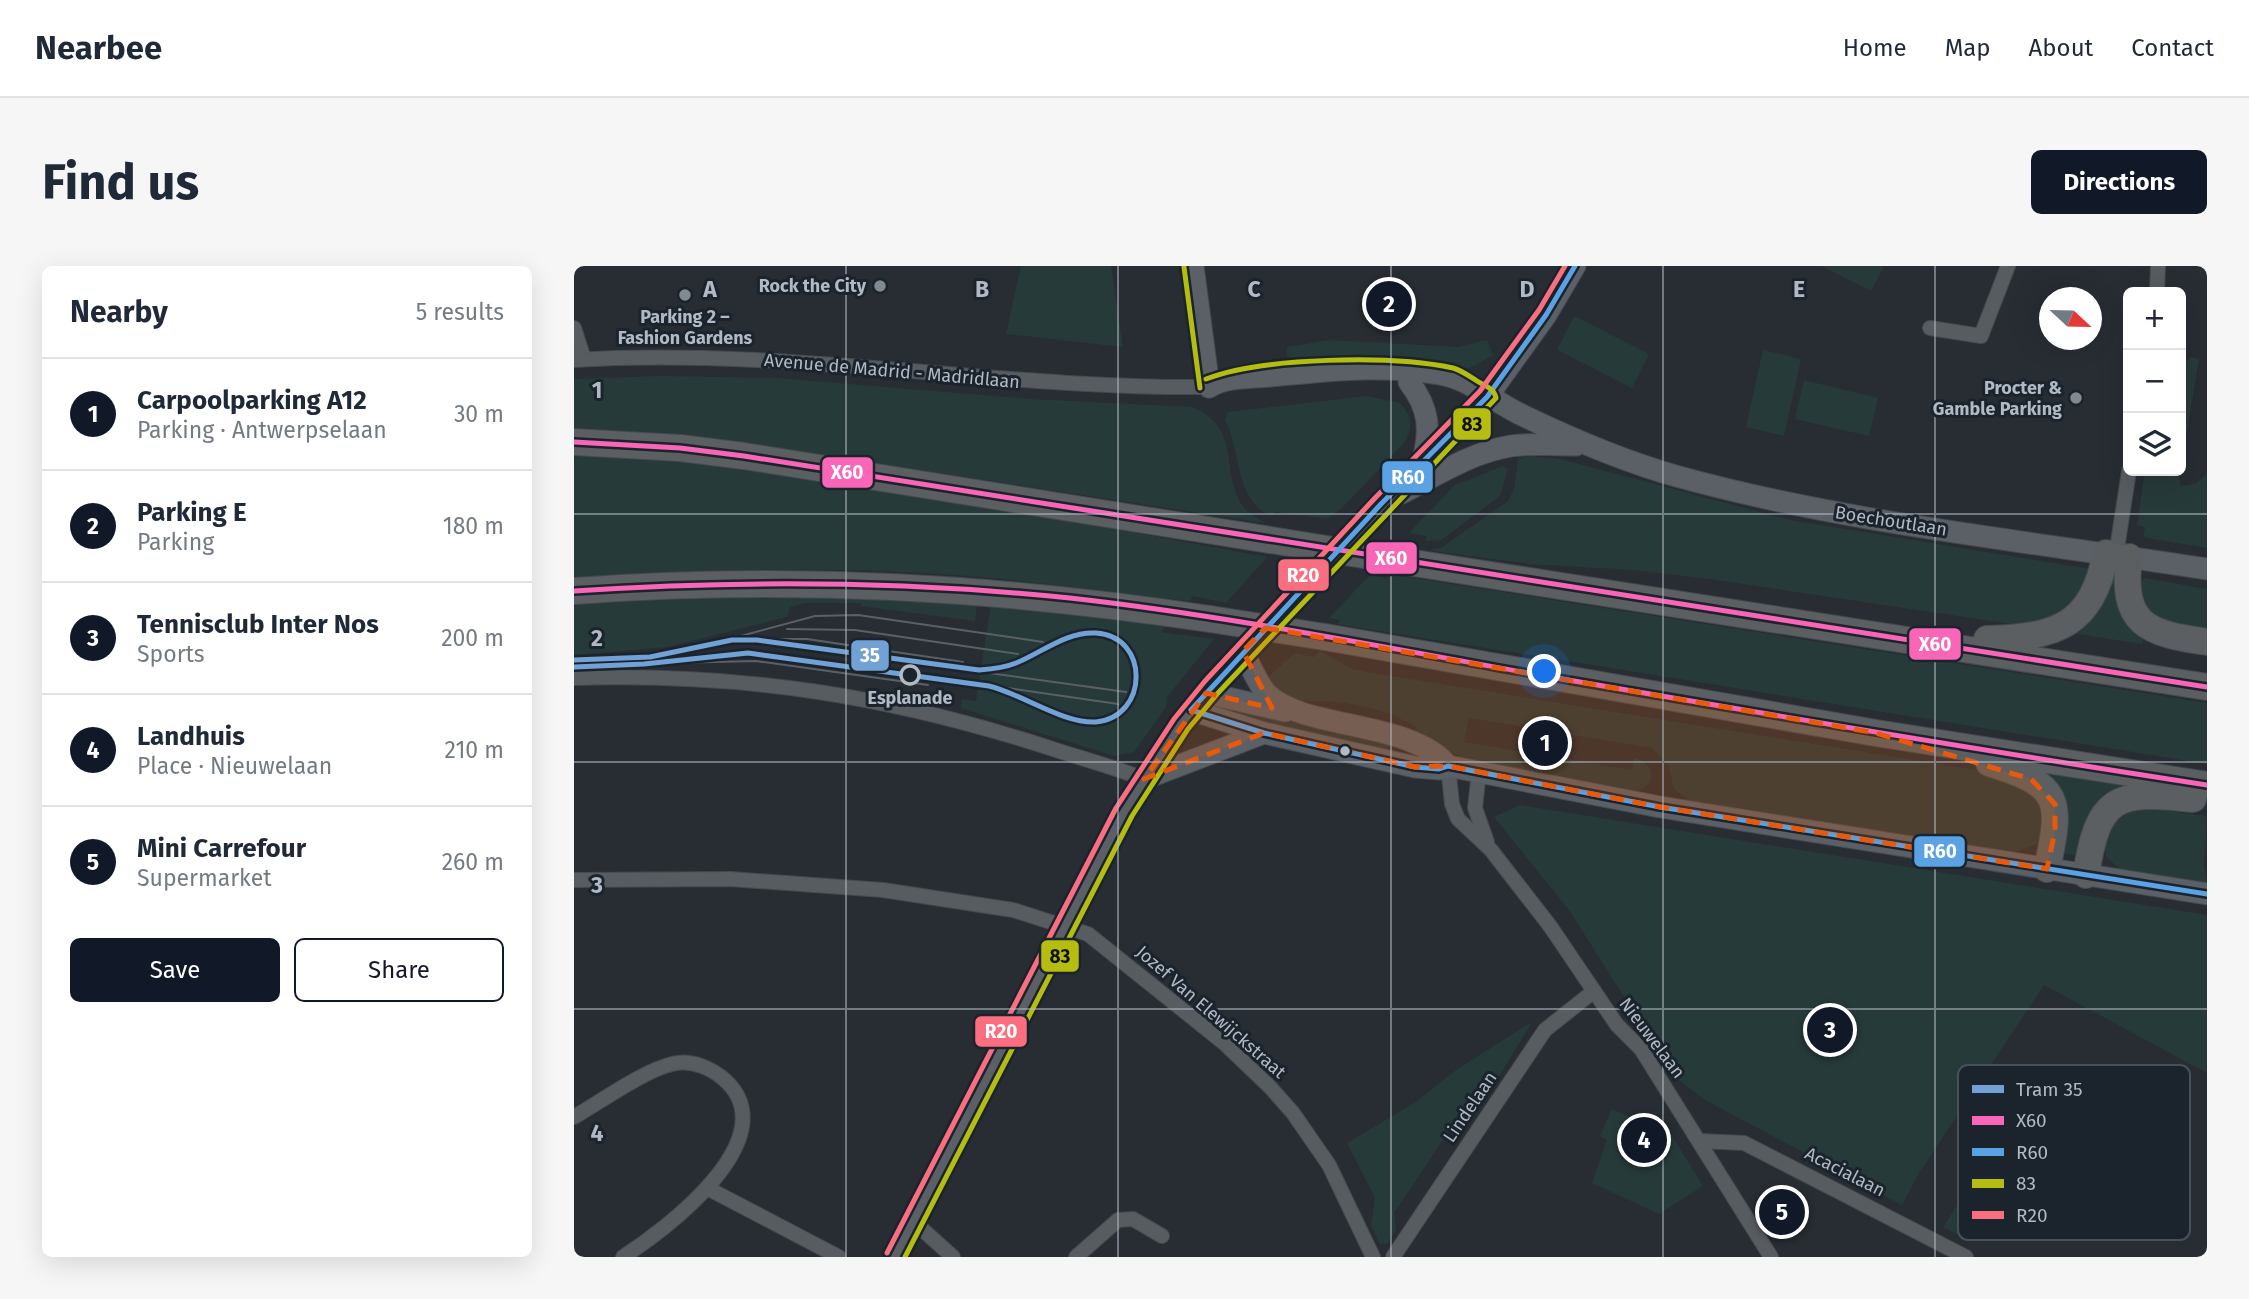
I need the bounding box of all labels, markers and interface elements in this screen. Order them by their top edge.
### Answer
text: Nearbee [35,28,162,68]
text: Home [1843,34,1907,62]
text: Map [1945,34,1991,62]
text: About [2029,34,2093,62]
text: Contact [2131,34,2214,62]
button: Directions [2031,150,2207,214]
text: Find us [42,153,199,212]
text: A [702,275,717,303]
place label: Rock the City [759,275,867,297]
text: B [975,275,989,303]
text: C [1247,275,1261,303]
text: D [1520,275,1535,303]
text: E [1793,275,1805,303]
marker: Rock the City [872,278,888,294]
pin: 2 [1366,278,1412,330]
marker: Parking 2 – Fashion Gardens [677,287,693,303]
north arrow [2039,287,2102,350]
map controls [2123,287,2186,476]
button: + [2123,287,2186,350]
text: Nearby [70,294,168,330]
text: 5 results [416,298,504,326]
place label: Parking 2 – Fashion Gardens [618,306,753,349]
street label: Avenue de Madrid - Madridlaan [763,349,1021,393]
button: − [2123,350,2186,413]
text: 1 [592,376,602,404]
place label: Procter & Gamble Parking [1933,377,2062,420]
text: Carpoolparking A12 [137,385,367,416]
marker: Procter & Gamble Parking [2068,390,2084,406]
text: 1 [88,400,98,428]
text: 30 m [454,400,504,428]
line badge: 83 [1452,407,1492,441]
text: 83 [1462,413,1483,436]
button: layers [2123,413,2186,476]
text: Parking · Antwerpselaan [137,416,387,444]
line badge: X60 [821,456,874,489]
line badge: R60 [1381,460,1434,494]
text: X60 [830,461,863,484]
text: R60 [1391,466,1425,489]
text: Parking E [137,497,247,528]
street label: Boechoutlaan [1833,501,1949,541]
text: 2 [87,512,99,540]
text: 180 m [443,512,504,540]
text: Parking [137,528,214,556]
line badge: X60 [1365,541,1418,575]
text: X60 [1374,547,1407,570]
line badge: R20 [1277,558,1330,592]
text: R20 [1287,564,1319,587]
text: Tennisclub Inter Nos [137,609,379,640]
text: 3 [87,624,99,652]
text: 200 m [441,624,504,652]
text: 2 [591,624,603,652]
line badge: X60 [1908,627,1962,661]
text: X60 [1918,633,1951,656]
line badge: 35 [850,639,890,672]
text: Sports [137,640,205,668]
text: 35 [859,644,880,667]
your location [1527,654,1561,688]
marker: Esplanade [900,665,920,685]
place label: Esplanade [868,687,953,709]
pin: 1 [1522,717,1568,769]
text: Landhuis [137,721,245,752]
text: 4 [87,736,100,764]
text: 210 m [445,736,504,764]
unlabelled marker [1338,744,1352,758]
text: Place · Nieuwelaan [137,752,332,780]
text: Mini Carrefour [137,833,306,864]
line badge: R60 [1913,835,1966,868]
text: R60 [1923,840,1957,863]
text: 5 [87,848,99,876]
text: 260 m [442,848,504,876]
text: Supermarket [137,864,272,892]
text: 3 [590,871,603,899]
button: Save [70,938,280,1002]
button: Share [294,938,504,1002]
line badge: 83 [1040,939,1080,973]
street label: Jozef Van Elewijckstraat [1132,941,1291,1083]
text: 83 [1050,945,1071,968]
street label: Nieuwelaan [1614,993,1690,1083]
pin: 3 [1807,1004,1853,1056]
line badge: R20 [974,1015,1028,1048]
text: R20 [985,1020,1017,1043]
legend [1958,1065,2190,1240]
street label: Lindelaan [1438,1068,1502,1146]
text: Tram 35 [2016,1078,2083,1101]
text: X60 [2016,1109,2047,1132]
pin: 4 [1621,1114,1667,1166]
text: 4 [591,1119,604,1147]
text: R60 [2016,1141,2048,1164]
street label: Acacialaan [1801,1142,1889,1202]
text: 83 [2016,1172,2036,1195]
pin: 5 [1759,1186,1805,1238]
text: R20 [2016,1204,2048,1227]

